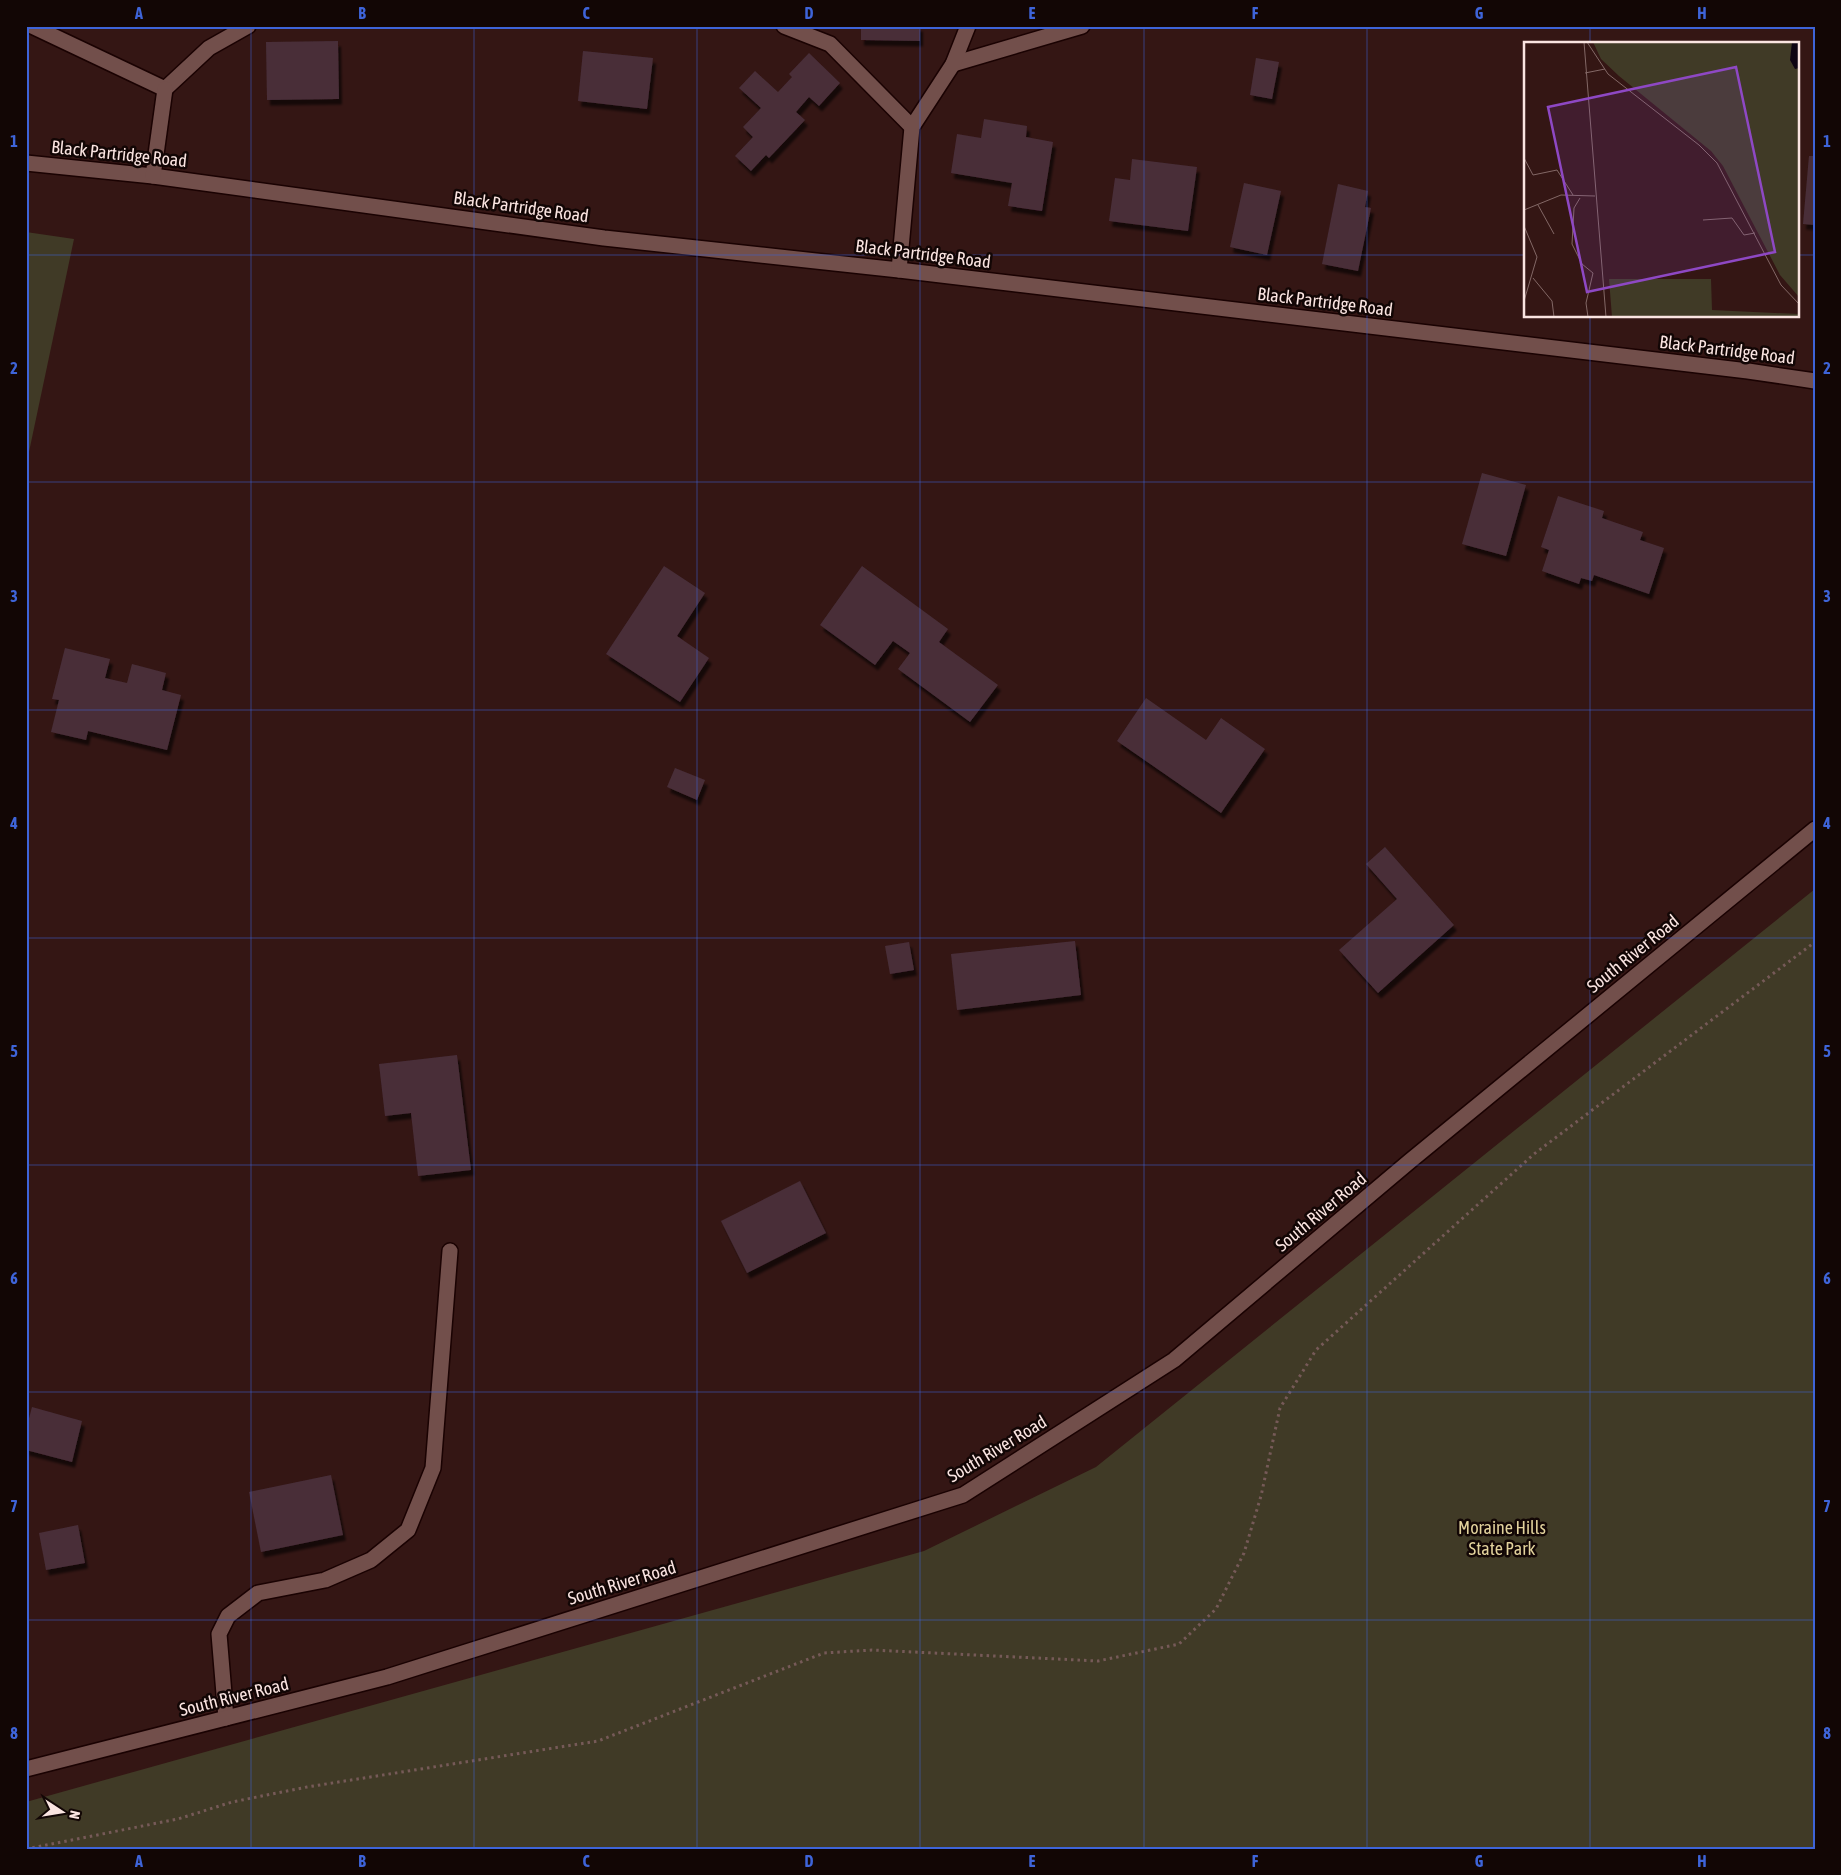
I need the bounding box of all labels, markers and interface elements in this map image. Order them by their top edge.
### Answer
text: A [134,4,143,22]
text: B [358,4,366,22]
text: C [582,4,590,22]
text: D [805,4,814,22]
text: E [1029,4,1036,22]
text: F [1252,4,1259,22]
text: G [1475,4,1484,22]
text: H [1697,4,1707,22]
inset map [1524,42,1798,318]
text: 1 [10,132,18,150]
text: 1 [1823,132,1831,150]
street label: Black Partridge Road [50,136,188,171]
street label: Black Partridge Road [452,187,590,226]
street label: Black Partridge Road [854,235,992,272]
street label: Black Partridge Road [1256,283,1394,320]
street label: Black Partridge Road [1658,331,1796,368]
text: 2 [10,359,18,377]
text: 2 [1823,359,1831,377]
text: 3 [10,587,18,605]
text: 3 [1823,587,1831,605]
text: 4 [9,814,18,832]
text: 4 [1822,814,1831,832]
street label: South River Road [1583,910,1683,997]
text: 5 [10,1042,18,1060]
text: 5 [1823,1042,1831,1060]
street label: South River Road [1271,1168,1370,1256]
text: 6 [10,1269,18,1287]
text: 6 [1823,1269,1831,1287]
street label: South River Road [943,1411,1050,1486]
text: 7 [10,1497,18,1515]
text: 7 [1823,1497,1831,1515]
park label: Moraine Hills State Park [1458,1517,1546,1559]
street label: South River Road [565,1556,678,1609]
street label: South River Road [177,1673,291,1720]
text: 8 [10,1724,18,1742]
text: 8 [1823,1724,1831,1742]
north arrow [38,1788,88,1838]
text: N [66,1809,83,1820]
text: A [134,1852,143,1870]
text: B [358,1852,366,1870]
text: C [582,1852,590,1870]
text: D [805,1852,814,1870]
text: E [1029,1852,1036,1870]
text: F [1252,1852,1259,1870]
text: G [1475,1852,1484,1870]
text: H [1697,1852,1707,1870]

